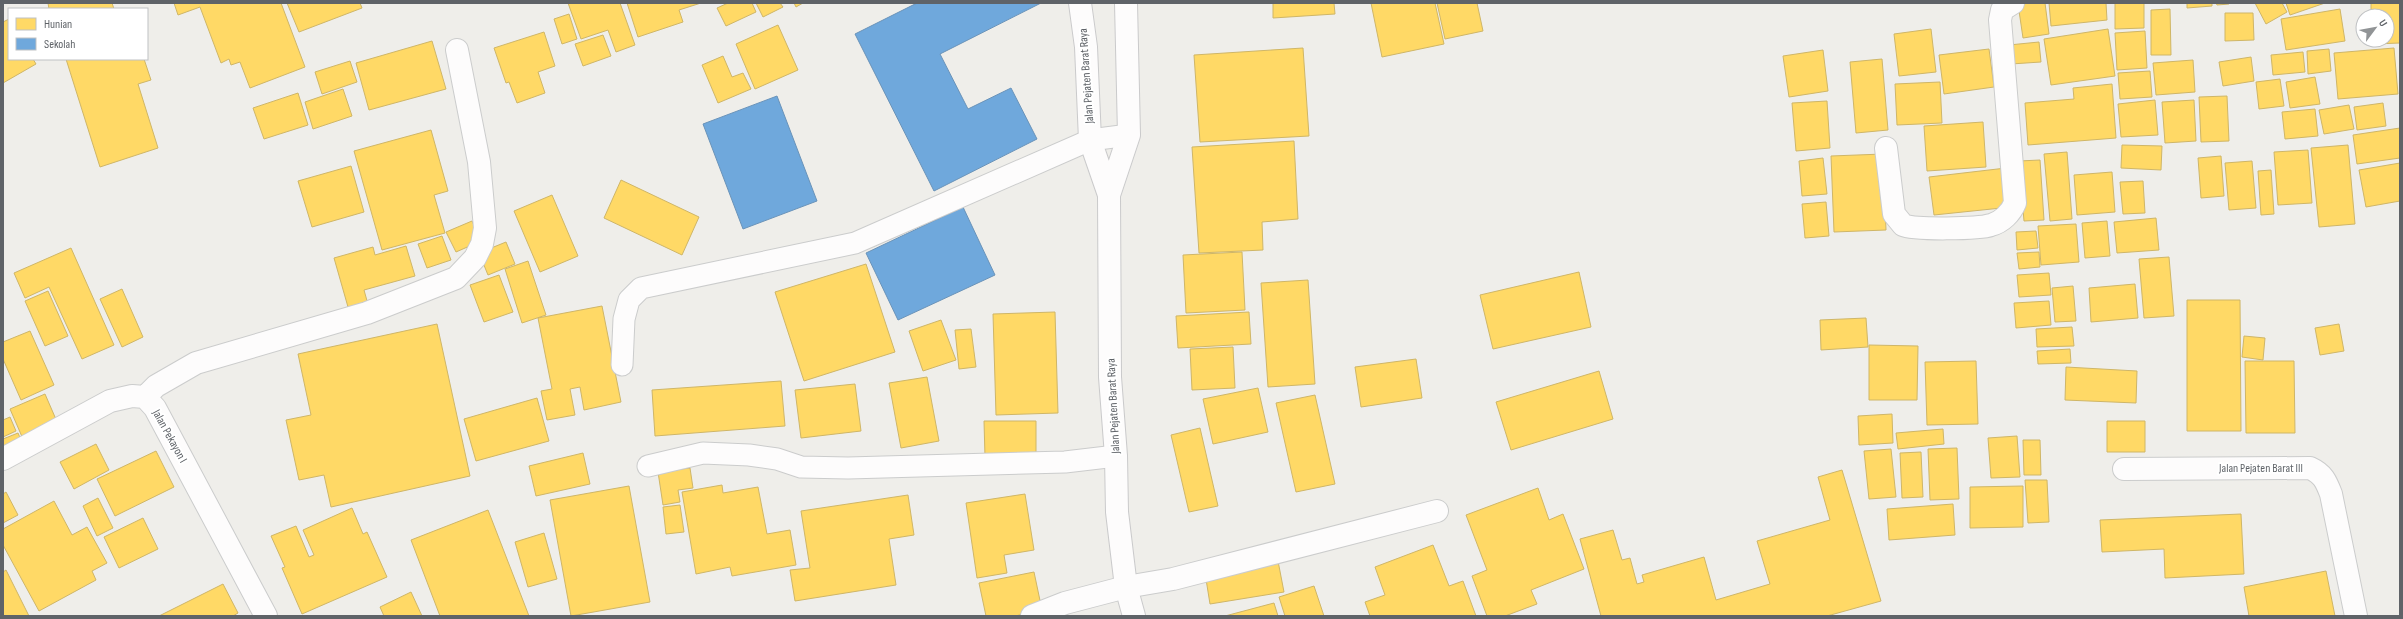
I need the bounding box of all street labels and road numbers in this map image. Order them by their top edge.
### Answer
street label: Jalan Pejaten Barat Raya [1076,27,1097,125]
street label: Jalan Pejaten Barat Raya [1103,358,1124,455]
street label: Jalan Pekayon I [148,406,190,466]
street label: Jalan Pejaten Barat III [2218,461,2303,476]

